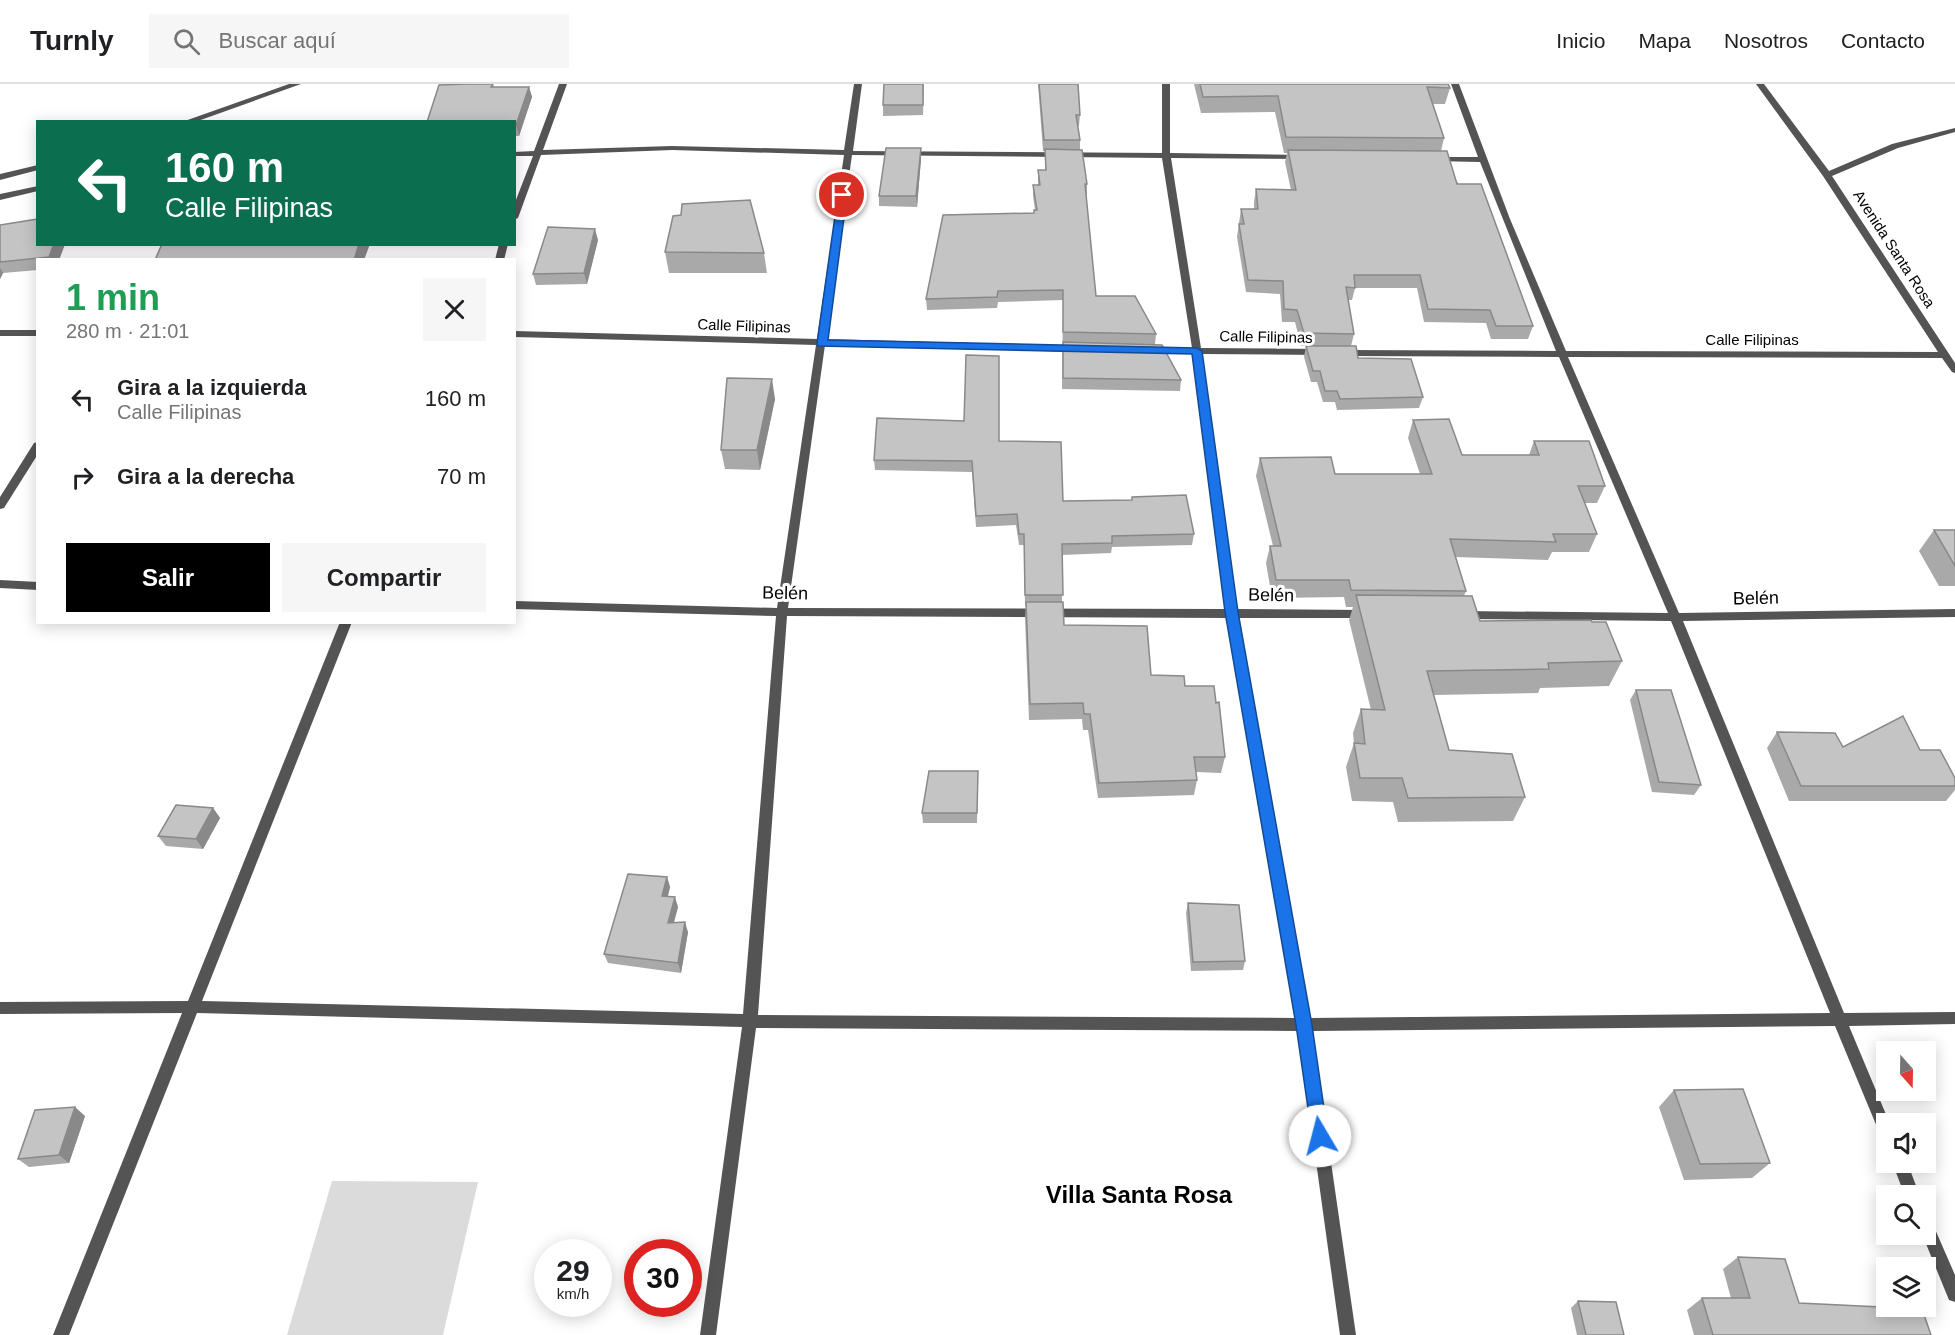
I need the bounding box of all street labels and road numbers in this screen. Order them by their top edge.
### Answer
street label: Avenida Santa Rosa [1850,187,1939,311]
street label: Calle Filipinas [697,315,791,336]
street label: Calle Filipinas [1219,327,1313,346]
street label: Calle Filipinas [1705,331,1799,348]
street label: Belén [762,583,808,603]
street label: Belén [1248,585,1294,605]
street label: Belén [1733,588,1779,608]

